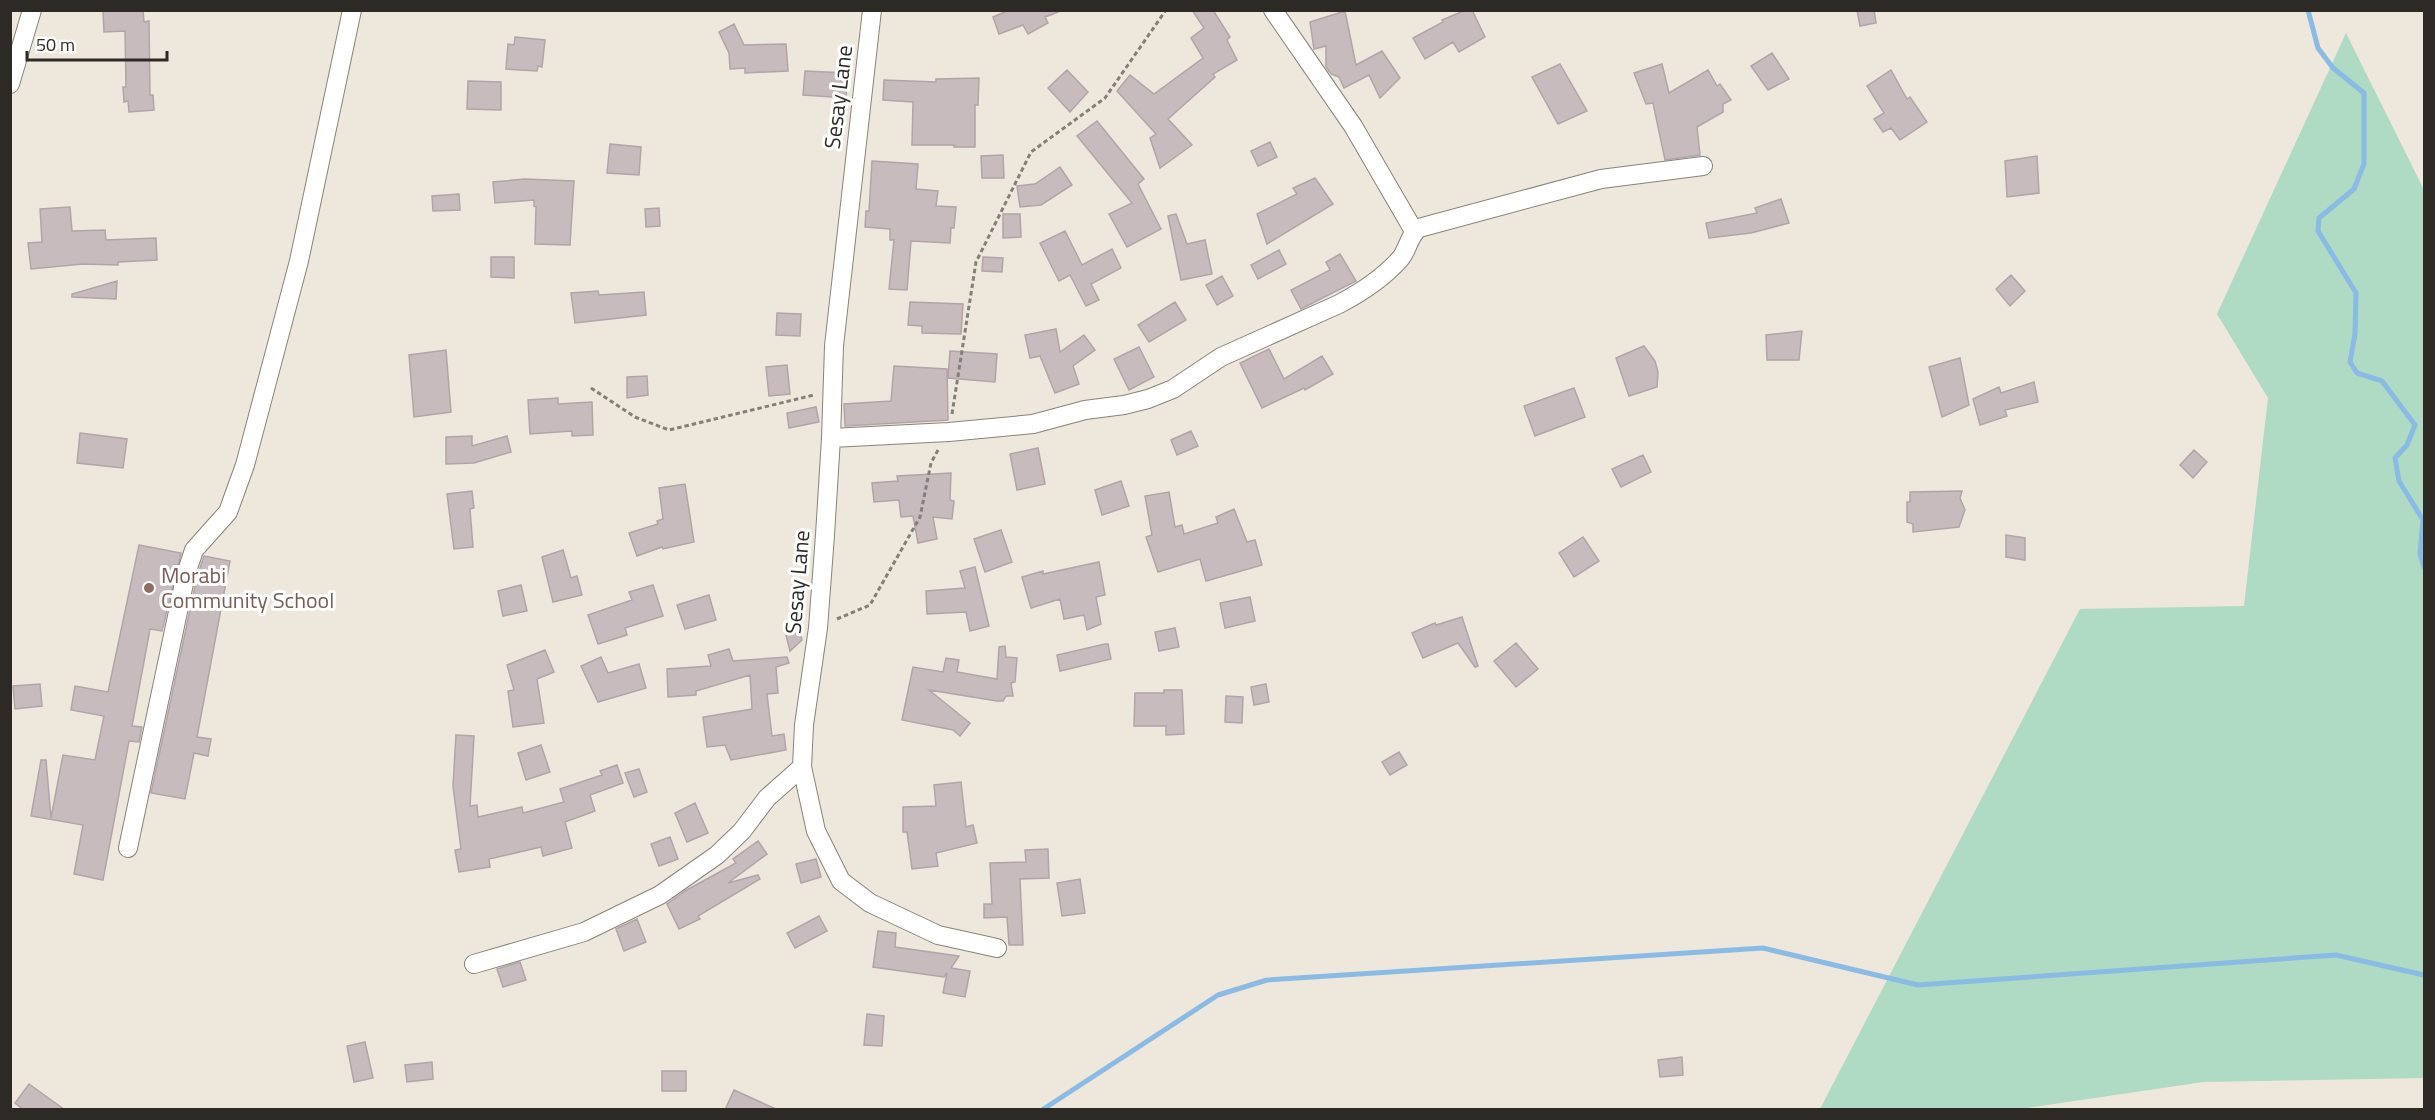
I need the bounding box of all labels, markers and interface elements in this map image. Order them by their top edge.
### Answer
scale bar [27,24,166,62]
text: 50 m [36,31,75,58]
street label: Sesay Lane [815,43,861,151]
street label: Sesay Lane [776,529,818,635]
place label: Morabi Community School [161,558,334,617]
marker: Morabi Community School [142,581,156,595]

